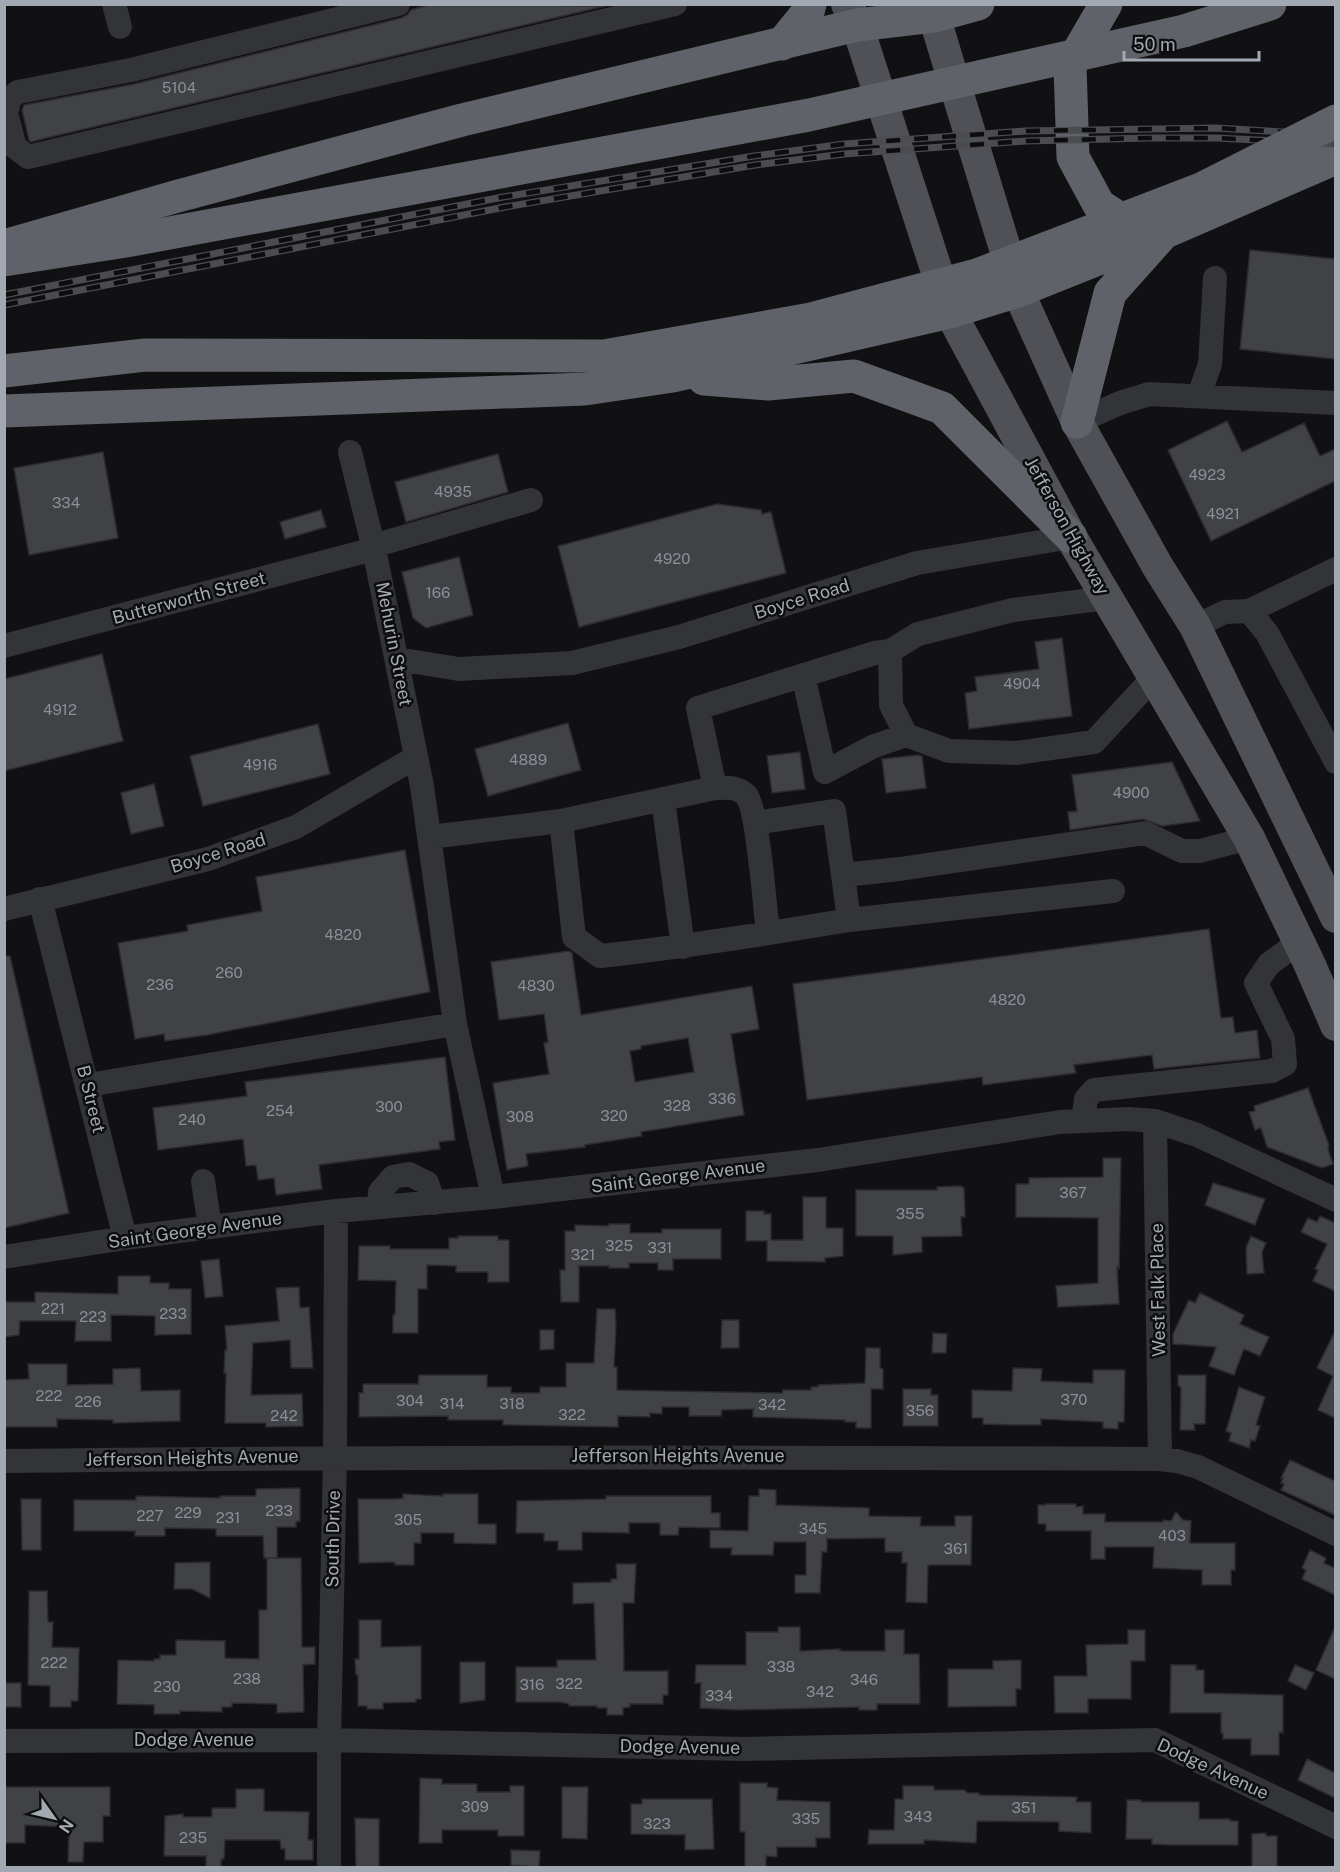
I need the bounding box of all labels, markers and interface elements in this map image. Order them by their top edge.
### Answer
scale bar [1124,24,1259,62]
text: 50 m [1133,34,1176,55]
house number: 5104 [162,79,196,96]
street label: Jefferson Highway [1021,453,1114,599]
house number: 4923 [1188,466,1226,483]
house number: 4935 [434,483,472,500]
house number: 334 [52,494,80,511]
house number: 4921 [1206,505,1240,522]
house number: 4920 [654,550,690,567]
street label: Butterworth Street [110,567,268,628]
street label: Boyce Road [752,574,852,623]
street label: Mehurin Street [372,580,417,708]
house number: 166 [426,584,450,601]
house number: 4904 [1003,675,1041,692]
house number: 4912 [43,701,77,718]
house number: 4889 [509,751,547,768]
house number: 4916 [243,756,277,773]
house number: 4900 [1113,784,1149,801]
street label: Boyce Road [168,828,268,877]
house number: 4820 [324,926,362,943]
house number: 260 [215,964,243,981]
house number: 236 [146,976,174,993]
house number: 4830 [517,977,555,994]
house number: 4820 [988,991,1026,1008]
street label: B Street [73,1063,110,1135]
house number: 336 [708,1090,736,1107]
house number: 328 [663,1097,691,1114]
house number: 300 [375,1098,403,1115]
house number: 254 [266,1102,294,1119]
house number: 320 [600,1107,628,1124]
house number: 308 [506,1108,534,1125]
house number: 240 [178,1111,206,1128]
street label: Saint George Avenue [590,1154,766,1197]
house number: 367 [1059,1184,1087,1201]
house number: 355 [896,1205,924,1222]
street label: Saint George Avenue [107,1207,283,1252]
street label: West Falk Place [1146,1223,1169,1357]
house number: 325 [605,1237,633,1254]
house number: 331 [648,1239,672,1256]
house number: 321 [571,1246,595,1263]
house number: 221 [41,1300,65,1317]
house number: 233 [159,1305,187,1322]
house number: 223 [79,1308,107,1325]
house number: 222 [36,1387,62,1404]
house number: 370 [1060,1391,1088,1408]
house number: 304 [396,1392,424,1409]
house number: 226 [74,1393,102,1410]
house number: 314 [440,1395,464,1412]
house number: 318 [499,1395,525,1412]
house number: 342 [758,1396,786,1413]
house number: 356 [906,1402,934,1419]
house number: 322 [558,1406,586,1423]
house number: 242 [270,1407,298,1424]
street label: Jefferson Heights Avenue [85,1445,299,1470]
street label: Jefferson Heights Avenue [571,1445,785,1466]
street label: South Drive [321,1490,344,1588]
house number: 233 [265,1502,293,1519]
house number: 229 [174,1504,202,1521]
house number: 227 [137,1507,163,1524]
house number: 231 [216,1509,240,1526]
house number: 305 [394,1511,422,1528]
house number: 345 [799,1520,827,1537]
house number: 403 [1158,1527,1186,1544]
house number: 361 [944,1540,968,1557]
house number: 222 [41,1654,67,1671]
house number: 338 [767,1658,795,1675]
house number: 238 [233,1670,261,1687]
house number: 346 [850,1671,878,1688]
house number: 322 [555,1675,583,1692]
house number: 316 [520,1676,544,1693]
house number: 230 [153,1678,181,1695]
house number: 342 [806,1683,834,1700]
house number: 334 [705,1687,733,1704]
street label: Dodge Avenue [134,1729,254,1750]
street label: Dodge Avenue [1154,1734,1272,1804]
street label: Dodge Avenue [620,1735,740,1758]
north arrow [24,1788,84,1848]
house number: 309 [461,1798,489,1815]
house number: 351 [1011,1799,1037,1816]
house number: 343 [904,1808,932,1825]
house number: 335 [792,1810,820,1827]
house number: 323 [643,1815,671,1832]
text: N [55,1816,77,1837]
house number: 235 [179,1829,207,1846]

